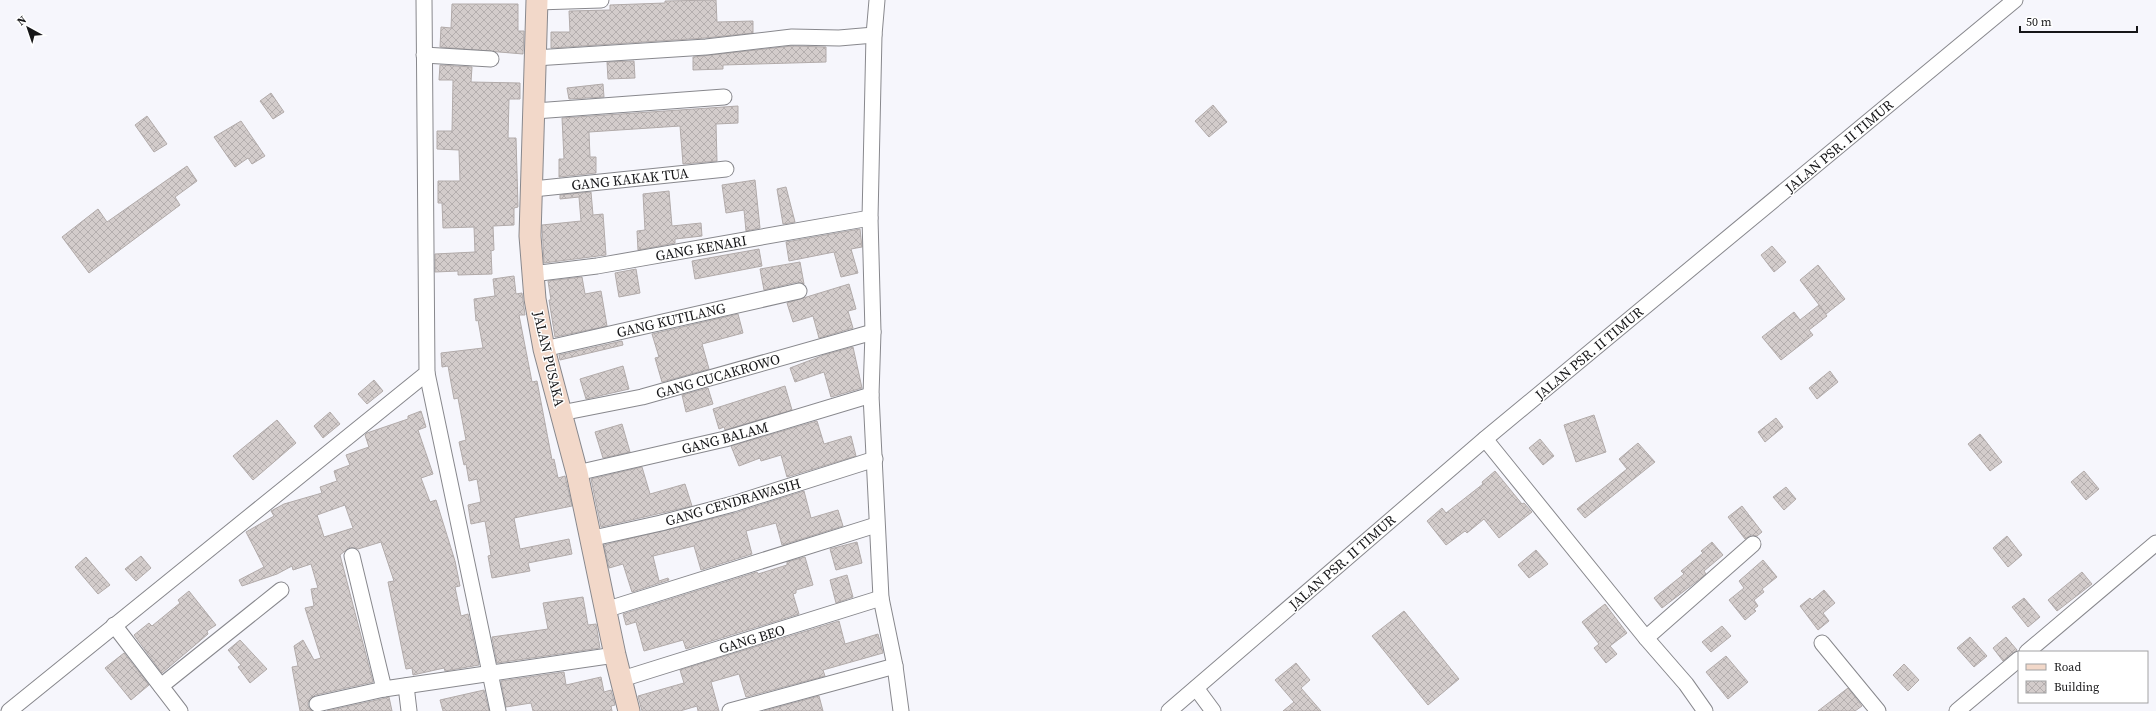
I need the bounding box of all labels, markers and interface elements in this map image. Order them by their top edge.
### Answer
north arrow [8,8,48,48]
scale bar [2020,8,2137,34]
text: N [14,12,30,29]
text: 50 m [2026,14,2052,30]
street label: JALAN PSR. II TIMUR [1780,95,1897,198]
street label: GANG KAKAK TUA [570,163,690,195]
street label: GANG KENARI [654,230,748,266]
street label: GANG KUTILANG [615,298,728,342]
street label: JALAN PSR. II TIMUR [1530,302,1647,405]
street label: JALAN PUSAKA [528,308,570,409]
street label: GANG CUCAKROWO [654,349,782,403]
street label: GANG BALAM [679,417,771,459]
street label: GANG CENDRAWASIH [663,473,803,531]
street label: JALAN PSR. II TIMUR [1284,510,1400,615]
street label: GANG BEO [716,619,788,659]
legend [2018,651,2148,703]
text: Road [2054,659,2081,675]
text: Building [2054,679,2099,695]

